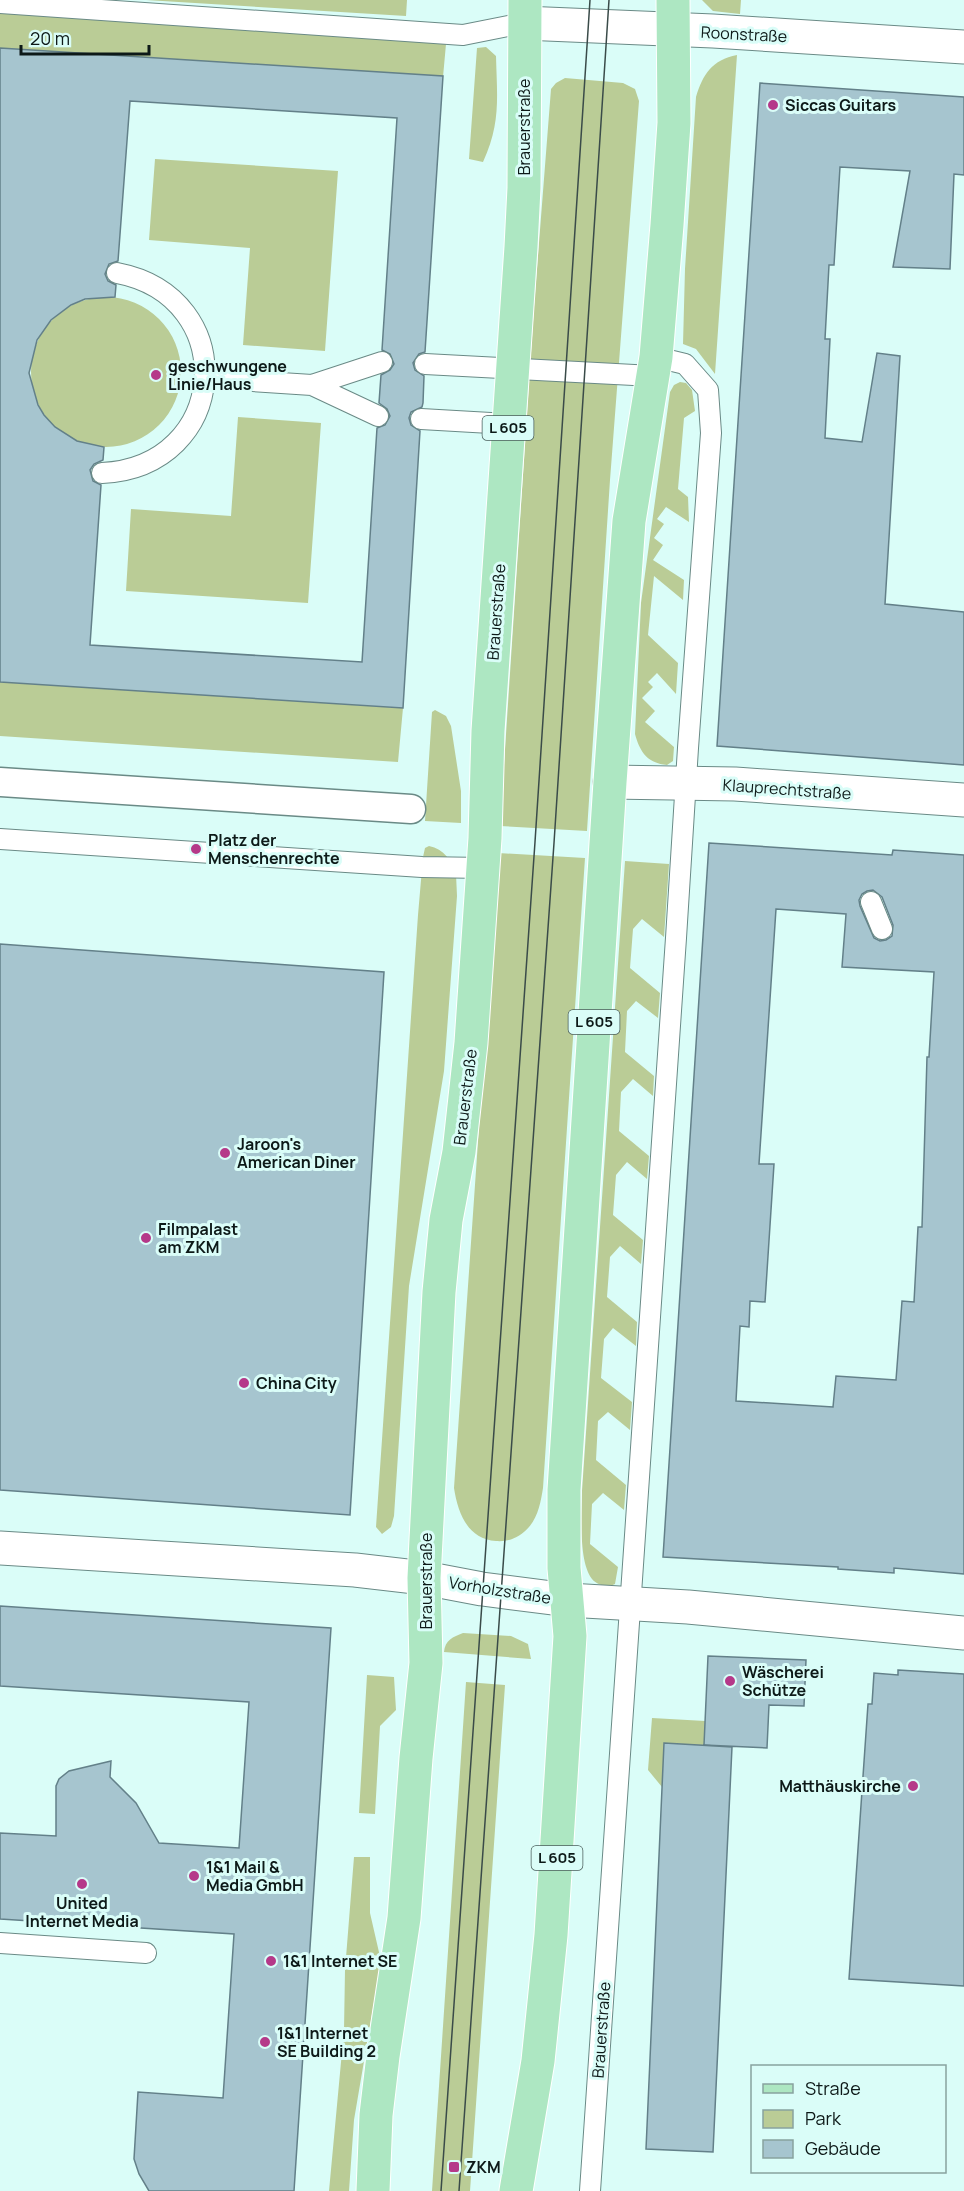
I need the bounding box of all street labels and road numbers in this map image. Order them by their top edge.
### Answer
street label: Roonstraße [700,21,788,47]
street label: Brauerstraße [513,79,535,175]
road number: L 605 [482,416,534,440]
street label: Brauerstraße [482,563,510,661]
street label: Klauprechtstraße [722,774,852,804]
road number: L 605 [568,1010,620,1034]
street label: Brauerstraße [448,1048,482,1146]
street label: Brauerstraße [415,1533,437,1629]
street label: Vorholzstraße [447,1571,553,1609]
road number: L 605 [532,1846,582,1870]
street label: Brauerstraße [587,1981,615,2079]

